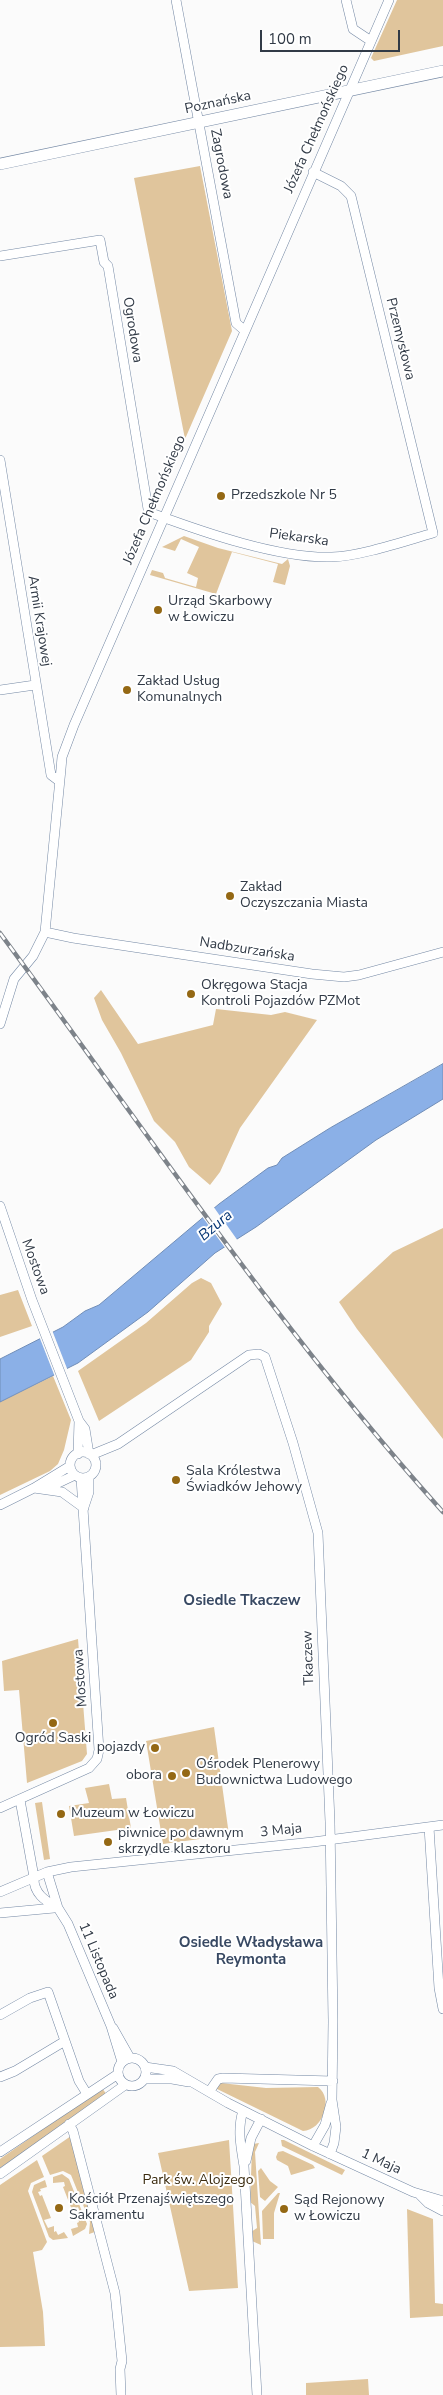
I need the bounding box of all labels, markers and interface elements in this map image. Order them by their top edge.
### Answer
scale bar [263,20,403,52]
text: 100 m [268,29,312,49]
street label: Józefa Chełmońskiego [281,62,353,196]
street label: Poznańska [183,88,253,118]
street label: Zagrodowa [206,127,236,201]
street label: Ogrodowa [118,296,146,364]
street label: Przemysłowa [382,296,418,382]
street label: Józefa Chełmońskiego [120,433,190,567]
place label: Przedszkole Nr 5 [231,488,337,504]
marker: Przedszkole Nr 5 [215,490,227,502]
street label: Piekarska [268,526,330,550]
street label: Armii Krajowej [24,574,54,668]
place label: Urząd Skarbowy w Łowiczu [168,594,272,626]
marker: Urząd Skarbowy w Łowiczu [152,604,164,616]
place label: Zakład Usług Komunalnych [137,674,222,706]
marker: Zakład Usług Komunalnych [121,684,133,696]
place label: Zakład Oczyszczania Miasta [240,880,368,912]
marker: Zakład Oczyszczania Miasta [224,890,236,902]
street label: Nadbzurzańska [198,934,296,966]
place label: Okręgowa Stacja Kontroli Pojazdów PZMot [201,978,360,1010]
marker: Okręgowa Stacja Kontroli Pojazdów PZMot [185,988,197,1000]
water label: Bzura [195,1207,237,1245]
street label: Mostowa [17,1237,53,1297]
place label: Sala Królestwa Świadków Jehowy [186,1464,302,1496]
marker: Sala Królestwa Świadków Jehowy [170,1474,182,1486]
district label: Osiedle Tkaczew [183,1592,301,1610]
street label: Tkaczew [300,1630,318,1686]
street label: Mostowa [71,1648,91,1708]
marker: Ogród Saski [47,1717,59,1729]
place label: Ogród Saski [15,1731,91,1747]
place label: pojazdy [97,1740,145,1756]
marker: pojazdy [149,1742,161,1754]
place label: Ośrodek Plenerowy Budownictwa Ludowego [196,1757,353,1790]
marker: Ośrodek Plenerowy Budownictwa Ludowego [180,1767,192,1779]
place label: obora [126,1768,162,1784]
marker: obora [166,1770,178,1782]
place label: Muzeum w Łowiczu [71,1806,194,1822]
marker: Muzeum w Łowiczu [55,1808,67,1820]
street label: 3 Maja [259,1820,303,1842]
place label: piwnice po dawnym skrzydle klasztoru [118,1826,244,1858]
marker: piwnice po dawnym skrzydle klasztoru [102,1836,114,1848]
street label: 11 Listopada [74,1920,122,2002]
district label: Osiedle Władysława Reymonta [179,1934,323,1969]
street label: 1 Maja [358,2145,404,2179]
park label: Park św. Alojzego [142,2173,254,2189]
place label: Kościół Przenajświętszego Sakramentu [69,2192,234,2224]
place label: Sąd Rejonowy w Łowiczu [294,2193,384,2226]
marker: Kościół Przenajświętszego Sakramentu [53,2202,65,2214]
marker: Sąd Rejonowy w Łowiczu [278,2203,290,2215]

